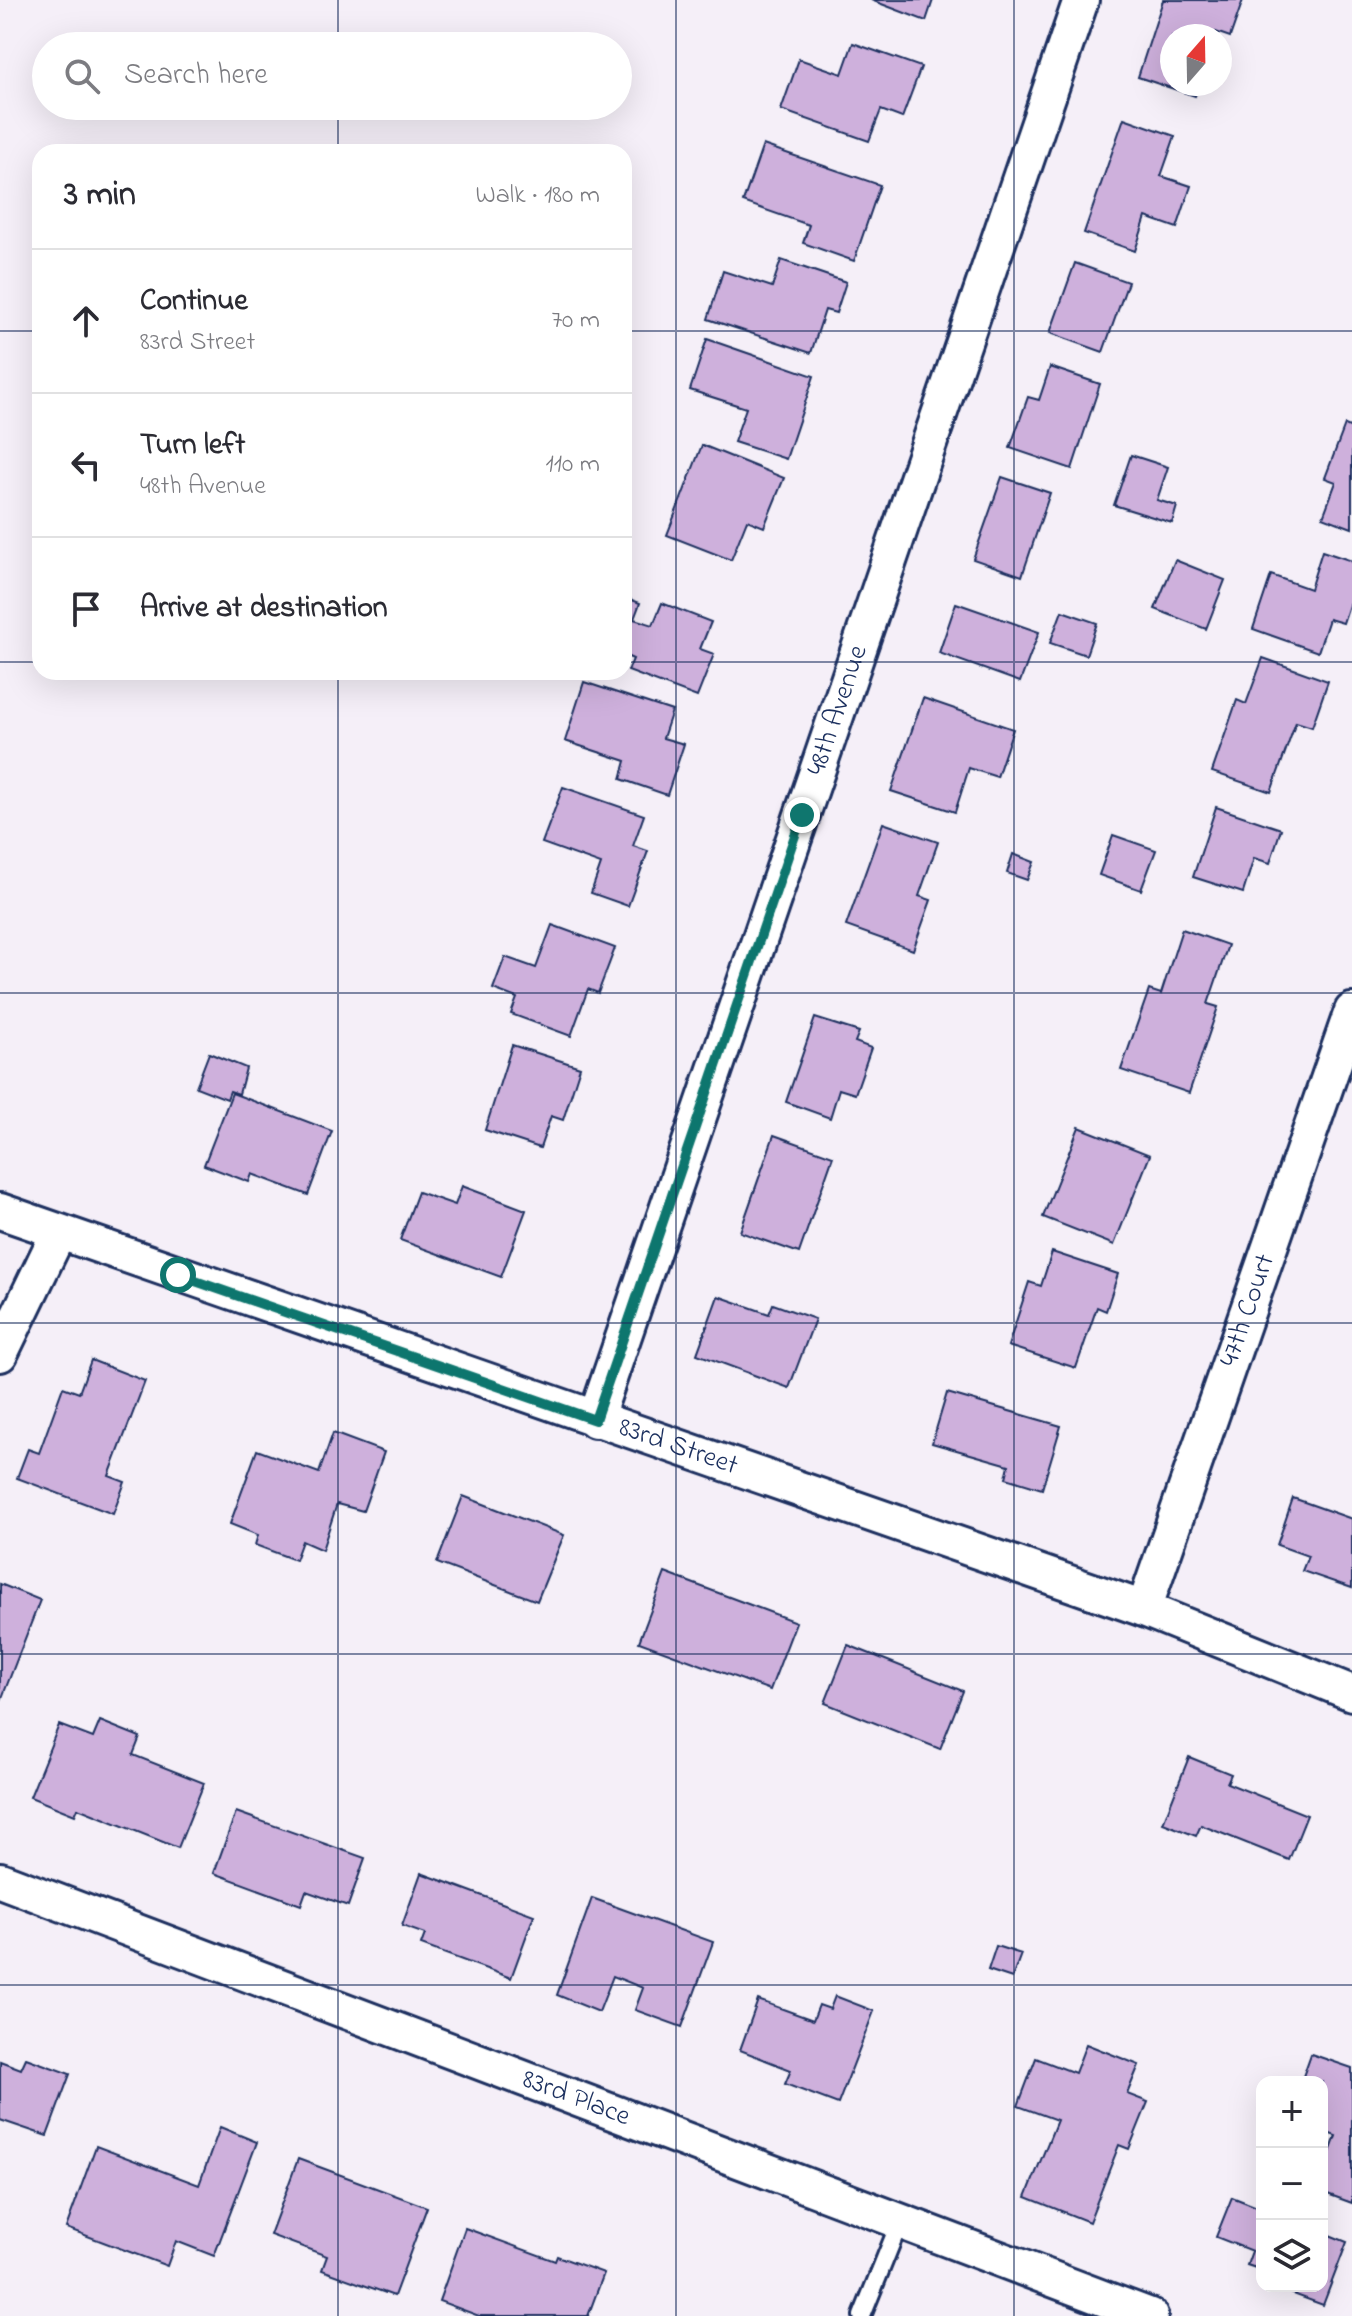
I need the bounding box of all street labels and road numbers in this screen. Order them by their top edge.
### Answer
street label: 48th Avenue [797,639,879,781]
street label: 47th Court [1209,1249,1286,1372]
street label: 83rd Street [613,1407,743,1487]
street label: 83rd Place [516,2059,636,2138]

